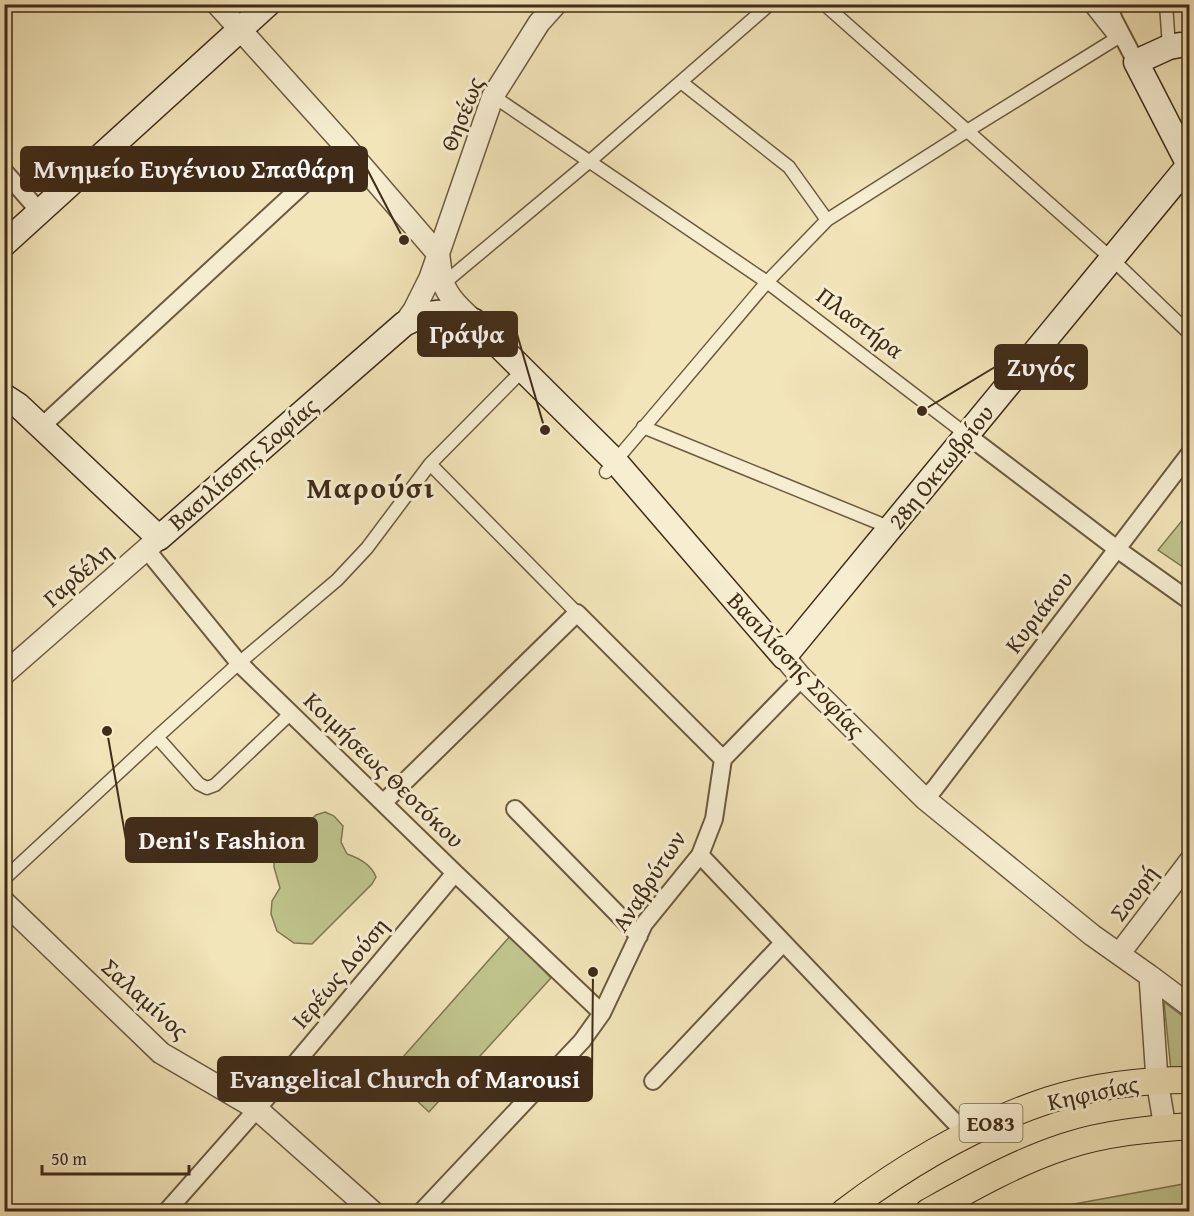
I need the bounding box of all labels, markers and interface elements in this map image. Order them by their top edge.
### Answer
street label: Θησέως [431,71,492,156]
callout: Μνημείο Ευγένιου Σπαθάρη [21,147,367,191]
text: Μνημείο Ευγένιου Σπαθάρη [33,149,355,188]
street label: Πλαστήρα [809,278,911,367]
callout: Γράψα [418,312,517,356]
text: Γράψα [429,314,505,353]
callout: Ζυγός [995,345,1087,389]
text: Ζυγός [1007,347,1075,386]
street label: Βασιλίσσης Σοφίας [160,389,325,539]
street label: 28η Οκτωβρίου [879,397,1002,537]
district label: Μαρούσι [307,465,435,509]
street label: Γαρδέλη [35,534,120,615]
street label: Κυριάκου [996,563,1081,660]
street label: Βασιλίσσης Σοφίας [719,584,873,746]
street label: Κοιμήσεως Θεοτόκου [296,684,473,856]
callout: Deni's Fashion [126,818,317,862]
text: Deni's Fashion [139,820,306,859]
street label: Αναβρύτων [603,823,694,938]
street label: Σουρή [1101,857,1166,928]
street label: Ιερέως Δούση [283,909,397,1036]
street label: Σαλαμίνος [94,950,197,1047]
callout: Evangelical Church of Marousi [218,1057,592,1101]
text: Evangelical Church of Marousi [230,1059,580,1098]
street label: Κηφισίας [1044,1066,1142,1119]
road number: ΕΟ83 [960,1104,1022,1142]
scale bar [42,1138,189,1176]
text: 50 m [51,1145,87,1172]

